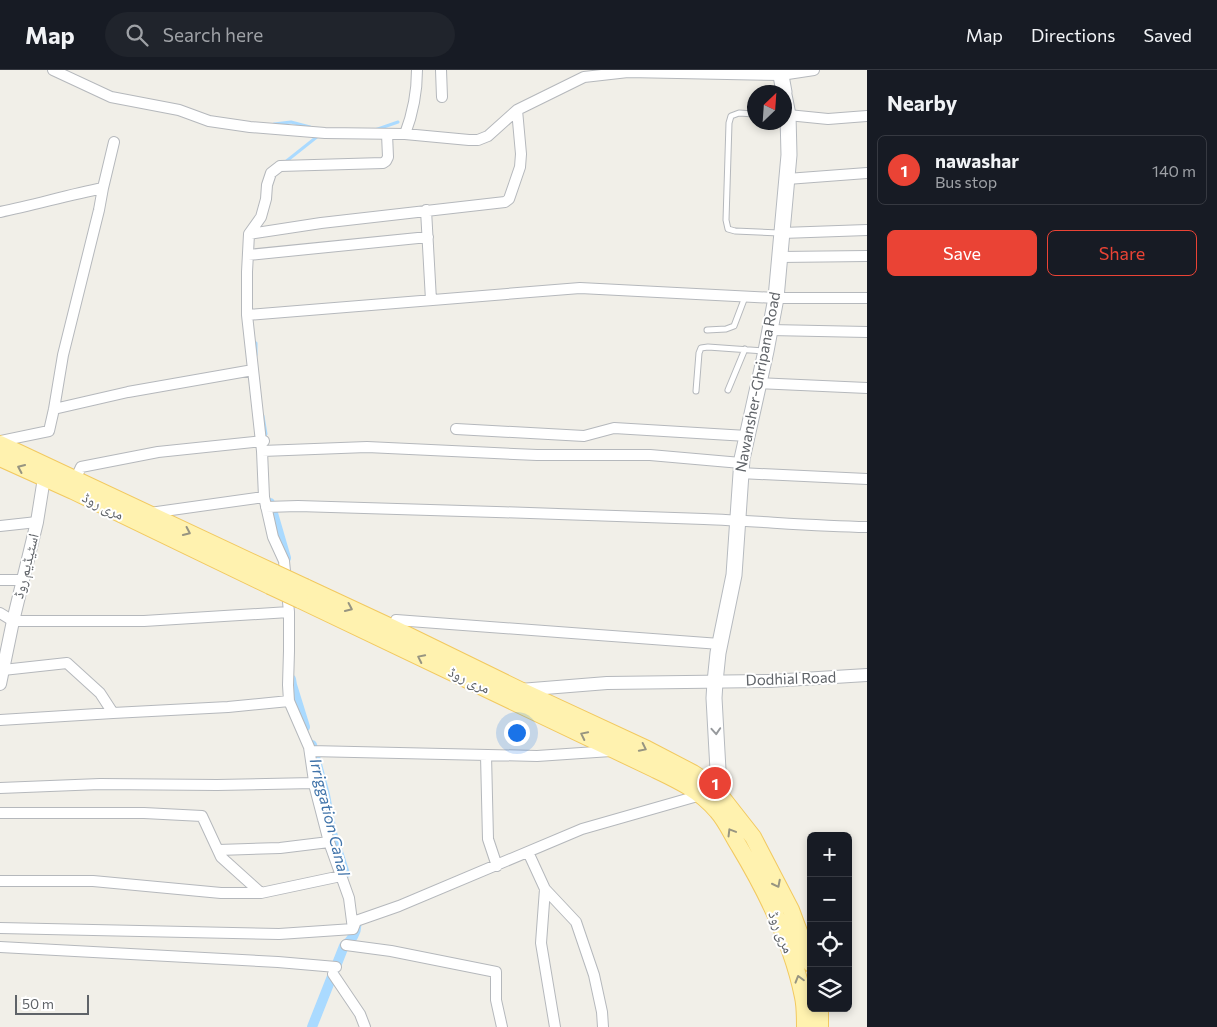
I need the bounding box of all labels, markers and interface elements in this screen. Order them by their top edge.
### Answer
search box [105,12,455,57]
text: Map [25,20,75,49]
icon: search [123,21,151,49]
text: Search here [163,23,263,46]
text: Map [966,24,1003,46]
text: Directions [1031,24,1115,46]
text: Saved [1143,24,1192,46]
north arrow [747,85,792,130]
text: Nearby [887,90,957,115]
text: nawashar [935,149,1019,172]
text: 1 [900,161,908,180]
text: 140 m [1152,161,1196,180]
text: Bus stop [935,172,997,191]
button: Save [887,230,1037,276]
button: Share [1047,230,1197,276]
street label: Nawansher-Ghripana Road [731,290,783,474]
one-way arrow [17,463,26,474]
street label: مری روڈ [79,487,127,525]
one-way arrow [181,526,190,536]
street label: اسٹیڈیم روڈ [8,531,44,601]
one-way arrow [344,601,353,612]
one-way arrow [417,653,426,664]
street label: مری روڈ [445,662,493,698]
street label: Dodhial Road [745,667,837,689]
your location [504,720,530,746]
one-way arrow [710,727,721,735]
one-way arrow [580,731,589,741]
one-way arrow [638,742,647,752]
water label: Irriggation Canal [307,756,354,878]
pin: 1 [699,764,731,802]
one-way arrow [727,829,737,838]
map controls [807,832,852,1012]
button: + [807,832,852,877]
button: − [807,877,852,922]
one-way arrow [771,879,781,888]
street label: مری روڈ [763,908,799,956]
button: locate [807,922,852,967]
button: layers [807,967,852,1012]
one-way arrow [794,975,804,984]
scale bar [15,992,89,1015]
text: 50 m [22,995,54,1012]

